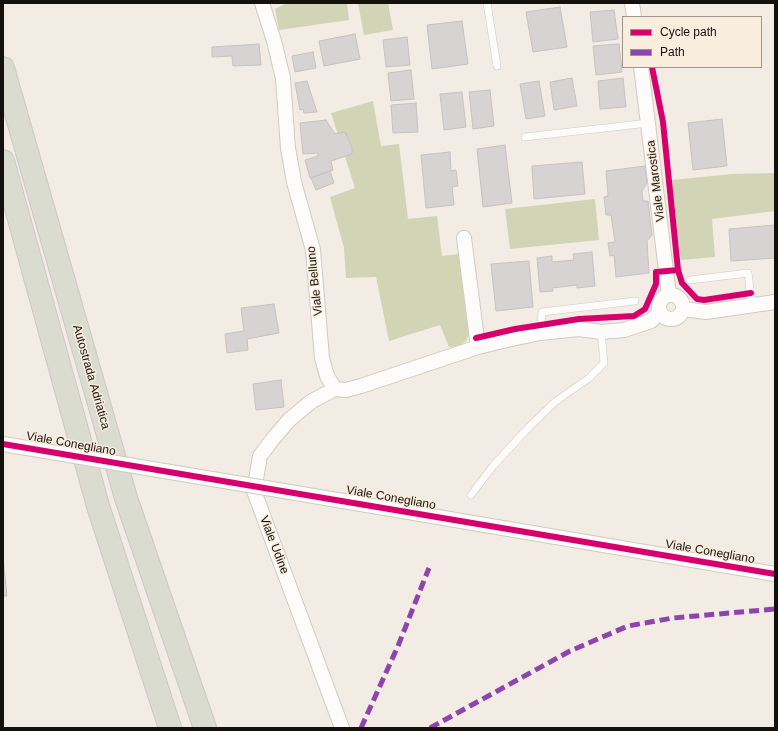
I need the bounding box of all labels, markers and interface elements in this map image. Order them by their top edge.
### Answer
legend [622,16,762,68]
text: Cycle path [660,25,717,39]
text: Path [660,45,685,59]
street label: Viale Marostica [644,140,668,222]
street label: Viale Belluno [304,246,326,316]
street label: Autostrada Adriatica [69,323,113,431]
street label: Viale Conegliano [25,429,117,459]
street label: Viale Conegliano [345,483,437,513]
street label: Viale Udine [256,514,292,576]
street label: Viale Conegliano [664,537,756,567]

